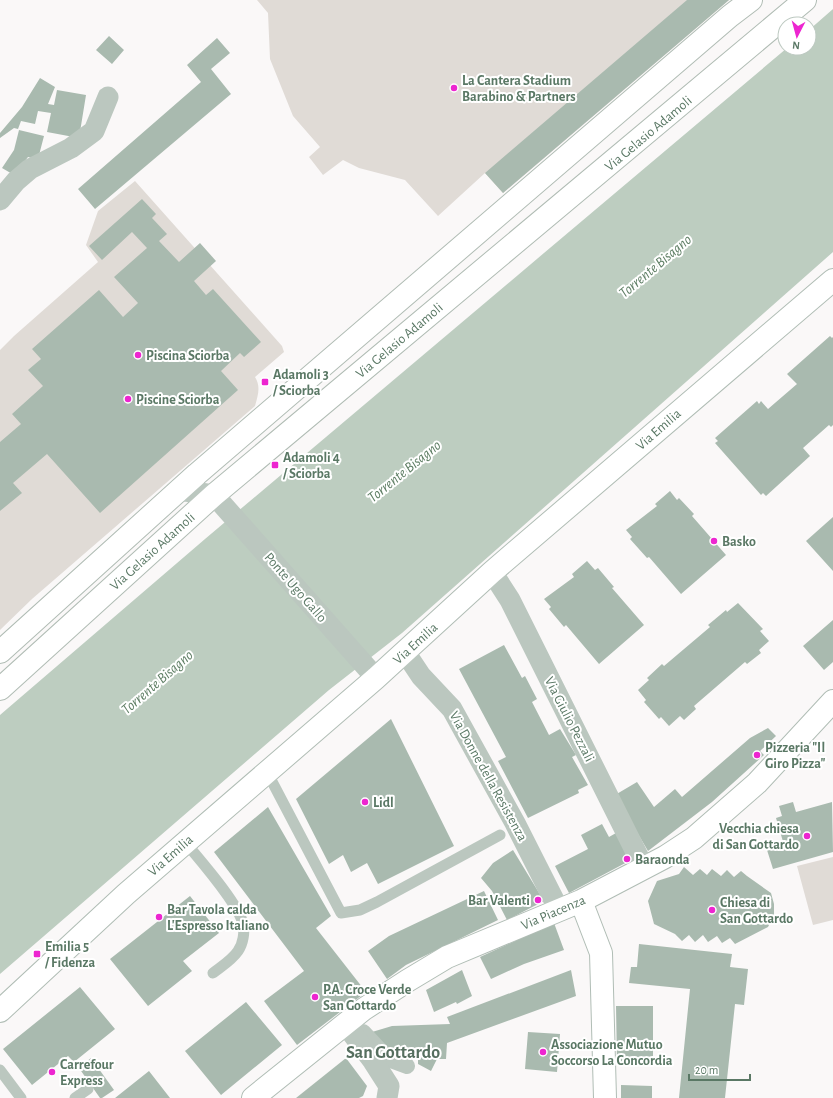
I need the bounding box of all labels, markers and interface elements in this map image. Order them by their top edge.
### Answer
north arrow [777,16,817,56]
text: N [792,40,800,51]
place label: La Cantera Stadium Barabino & Partners [462,74,576,104]
marker: La Cantera Stadium Barabino & Partners [449,83,459,93]
street label: Via Gelasio Adamoli [603,93,695,174]
water label: Torrente Bisagno [616,232,694,301]
street label: Via Gelasio Adamoli [354,300,446,381]
place label: Piscina Sciorba [146,349,230,363]
marker: Piscina Sciorba [133,350,143,360]
place label: Adamoli 3 / Sciorba [272,368,329,398]
marker: Adamoli 3 / Sciorba [260,377,270,387]
place label: Piscine Sciorba [136,393,220,407]
marker: Piscine Sciorba [123,394,133,404]
street label: Via Emilia [633,406,684,453]
water label: Torrente Bisagno [365,437,444,505]
place label: Adamoli 4 / Sciorba [282,451,340,481]
marker: Adamoli 4 / Sciorba [270,460,280,470]
street label: Via Gelasio Adamoli [108,510,198,593]
place label: Basko [722,535,756,549]
marker: Basko [709,536,719,546]
street label: Ponte Ugo Gallo [261,550,329,625]
street label: Via Emilia [391,620,441,667]
water label: Torrente Bisagno [119,647,196,717]
street label: Via Giulio Pezzali [542,675,596,764]
street label: Via Donne della Resistenza [447,709,530,844]
place label: Pizzeria "Il Giro Pizza" [765,741,826,771]
marker: Pizzeria "Il Giro Pizza" [752,750,762,760]
place label: Lidl [373,796,394,810]
marker: Lidl [360,797,370,807]
place label: Vecchia chiesa di San Gottardo [713,822,799,852]
marker: Vecchia chiesa di San Gottardo [802,831,812,841]
street label: Via Emilia [145,832,196,879]
place label: Baraonda [635,853,690,867]
marker: Baraonda [622,854,632,864]
street label: Via Piacenza [519,893,588,933]
place label: Bar Valenti [468,894,530,908]
marker: Bar Valenti [533,895,543,905]
place label: Chiesa di San Gottardo [720,896,793,926]
place label: Bar Tavola calda L'Espresso Italiano [167,903,269,933]
marker: Chiesa di San Gottardo [707,905,717,915]
marker: Bar Tavola calda L'Espresso Italiano [154,912,164,922]
place label: Emilia 5 / Fidenza [44,940,95,970]
marker: Emilia 5 / Fidenza [32,949,42,959]
place label: P.A. Croce Verde San Gottardo [323,983,412,1013]
marker: P.A. Croce Verde San Gottardo [310,992,320,1002]
place label: Associazione Mutuo Soccorso La Concordia [551,1038,673,1068]
district label: San Gottardo [346,1044,440,1062]
marker: Associazione Mutuo Soccorso La Concordia [538,1047,548,1057]
scale bar [689,1056,750,1082]
place label: Carrefour Express [60,1058,114,1088]
text: 20 m [695,1064,718,1076]
marker: Carrefour Express [47,1067,57,1077]

